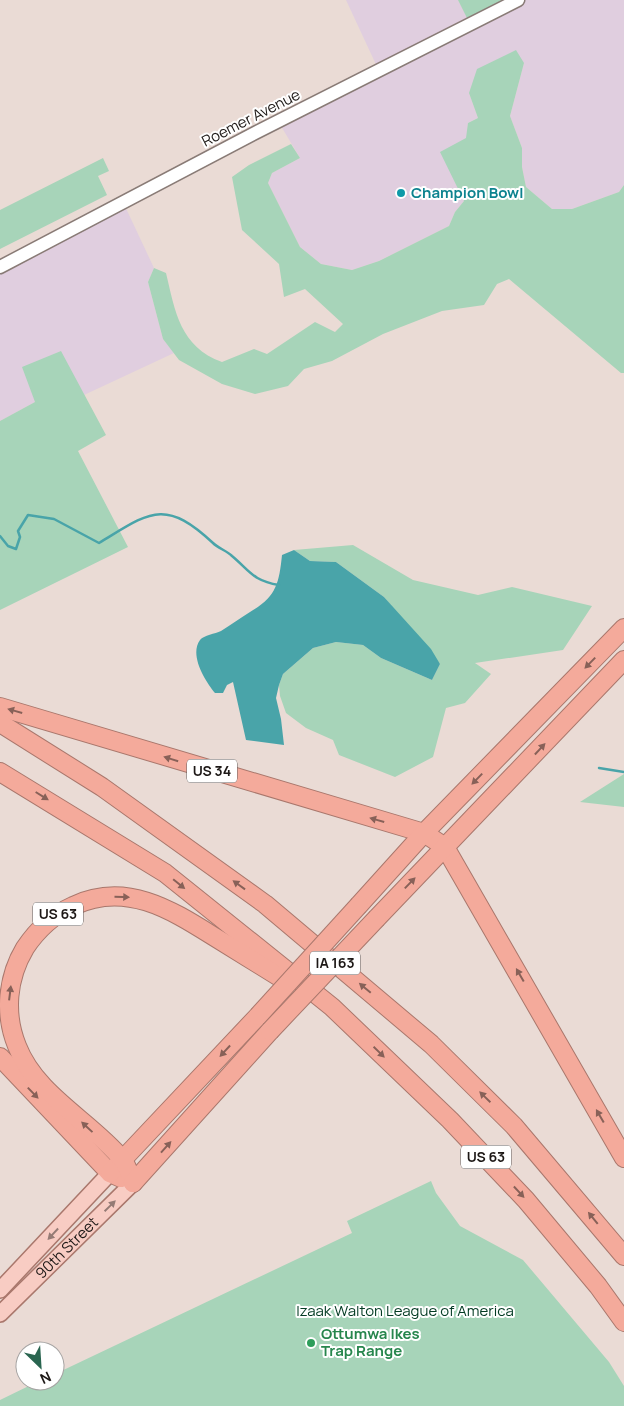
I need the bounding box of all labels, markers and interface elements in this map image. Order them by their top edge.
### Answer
street label: Roemer Avenue [198,84,304,151]
place label: Champion Bowl [411,182,523,203]
marker: Champion Bowl [395,187,407,199]
one-way arrow [584,656,596,668]
one-way arrow [8,707,23,715]
one-way arrow [534,744,546,756]
one-way arrow [163,754,178,762]
road number: US 34 [187,759,237,782]
one-way arrow [471,773,483,785]
one-way arrow [36,792,49,801]
one-way arrow [369,815,384,823]
one-way arrow [404,877,416,889]
one-way arrow [172,878,185,889]
one-way arrow [232,880,246,890]
one-way arrow [114,893,130,901]
road number: US 63 [33,902,83,926]
road number: IA 163 [310,951,360,974]
one-way arrow [515,968,524,981]
one-way arrow [359,982,371,994]
one-way arrow [6,984,14,1000]
one-way arrow [219,1045,231,1057]
one-way arrow [373,1046,385,1058]
one-way arrow [27,1087,39,1099]
one-way arrow [479,1091,491,1103]
one-way arrow [596,1109,604,1123]
one-way arrow [82,1121,94,1133]
one-way arrow [160,1141,172,1153]
road number: US 63 [461,1146,511,1168]
one-way arrow [513,1186,525,1198]
one-way arrow [104,1200,116,1212]
street label: 90th Street [31,1212,103,1283]
one-way arrow [588,1212,599,1225]
one-way arrow [47,1228,59,1240]
park label: Izaak Walton League of America [296,1300,514,1321]
place label: Ottumwa Ikes Trap Range [321,1323,420,1361]
marker: Ottumwa Ikes Trap Range [305,1337,317,1349]
north arrow [15,1341,65,1391]
text: N [37,1367,54,1389]

